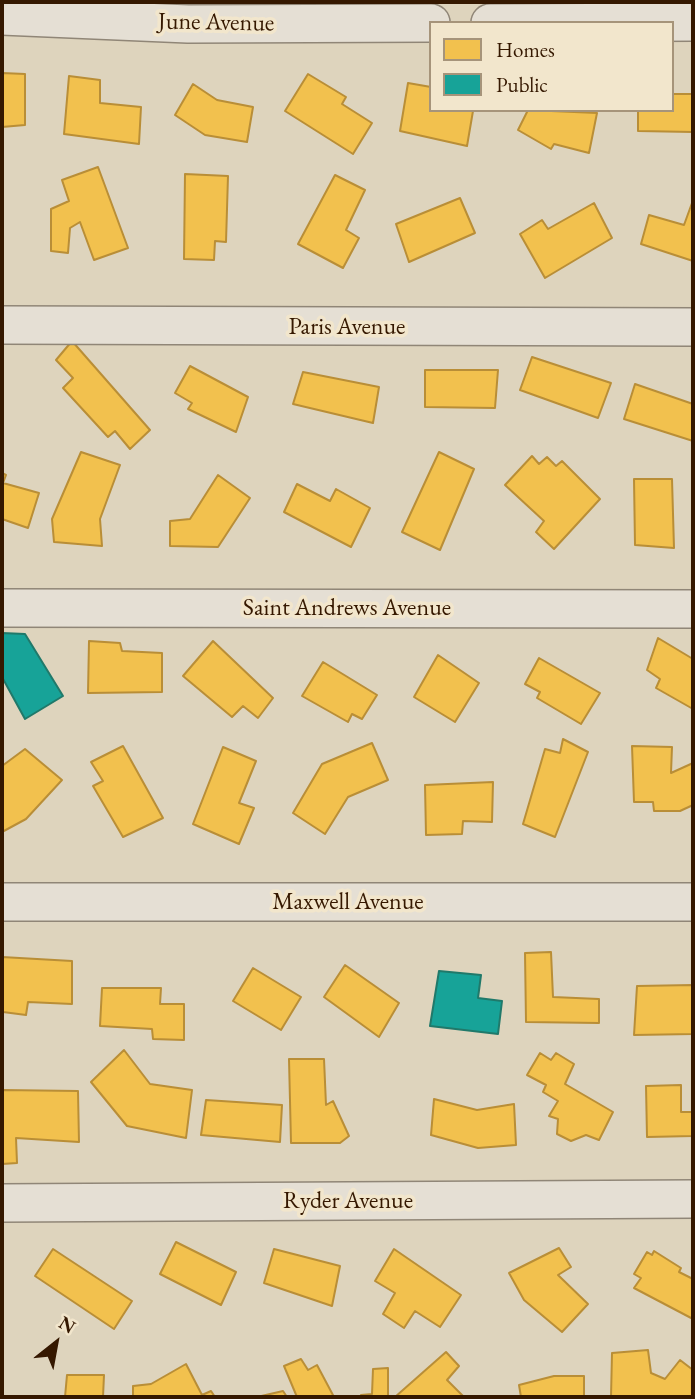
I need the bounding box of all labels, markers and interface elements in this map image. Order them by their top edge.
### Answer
street label: June Avenue [157,8,275,38]
legend [429,21,674,112]
text: Homes [496,36,555,63]
text: Public [496,71,548,98]
street label: Paris Avenue [289,313,405,341]
street label: Saint Andrews Avenue [243,594,451,622]
street label: Maxwell Avenue [272,888,424,916]
street label: Ryder Avenue [283,1187,413,1215]
north arrow [21,1308,91,1378]
text: N [54,1310,80,1339]

